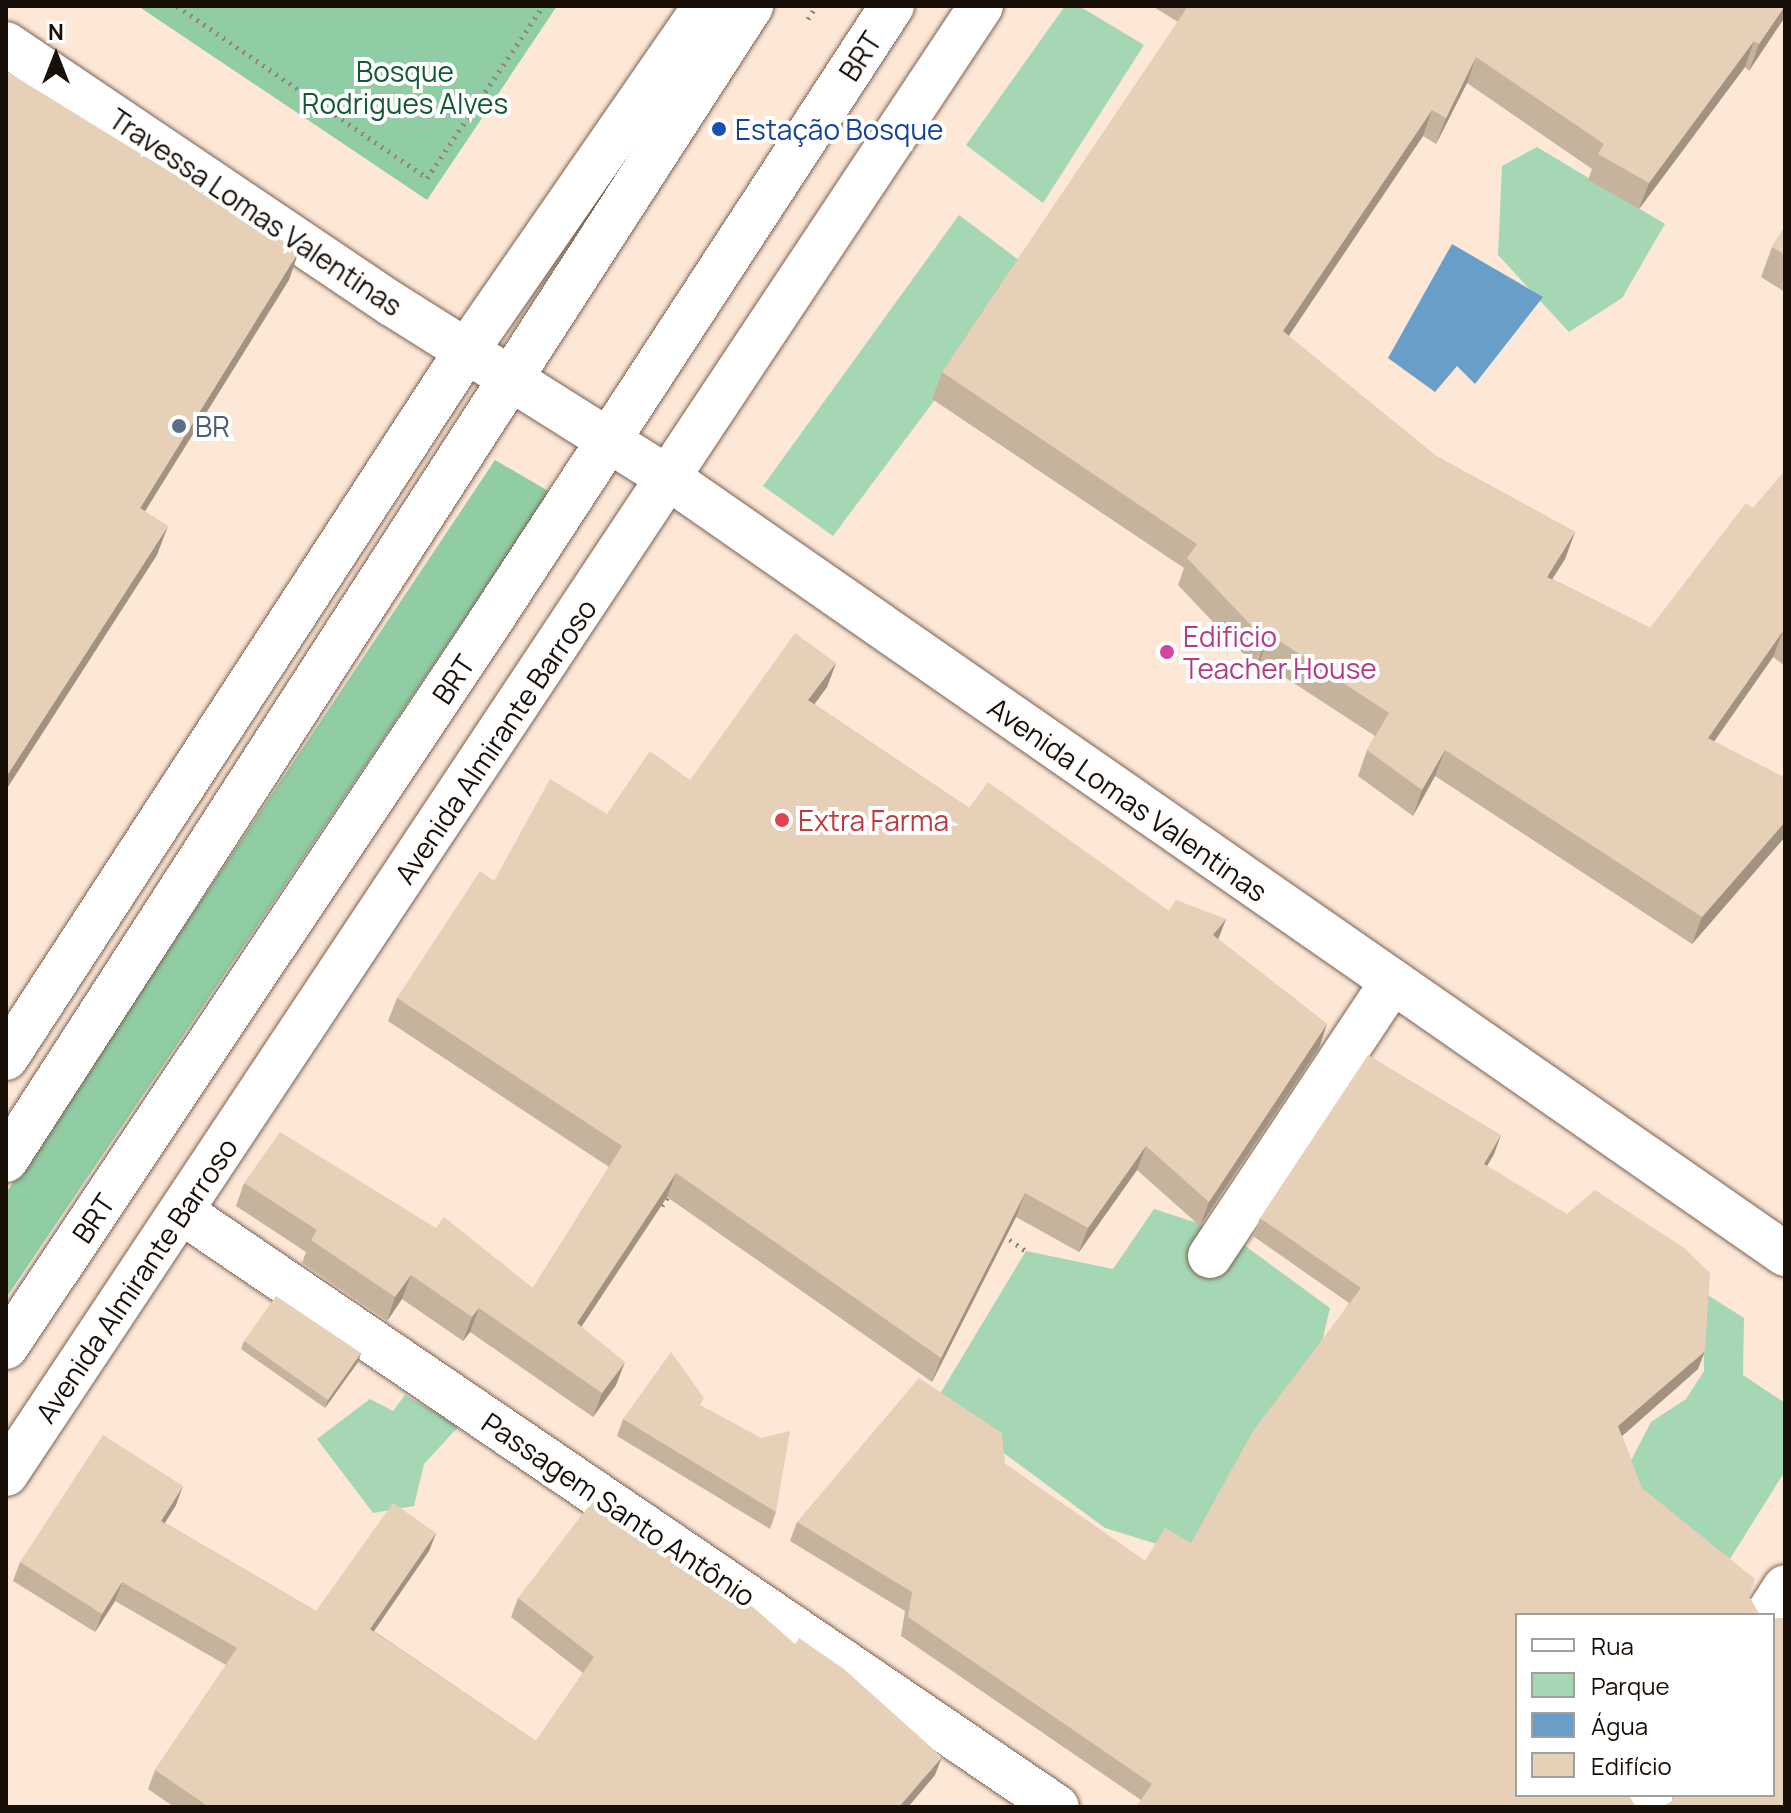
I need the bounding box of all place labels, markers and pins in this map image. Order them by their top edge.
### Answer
place label: Estação Bosque [735,112,943,146]
marker: Estação Bosque [710,120,728,138]
place label: BR [195,409,230,443]
marker: BR [170,417,188,435]
place label: Edificio Teacher House [1183,619,1377,685]
marker: Edificio Teacher House [1158,643,1176,661]
place label: Extra Farma [798,803,949,837]
marker: Extra Farma [773,811,791,829]

